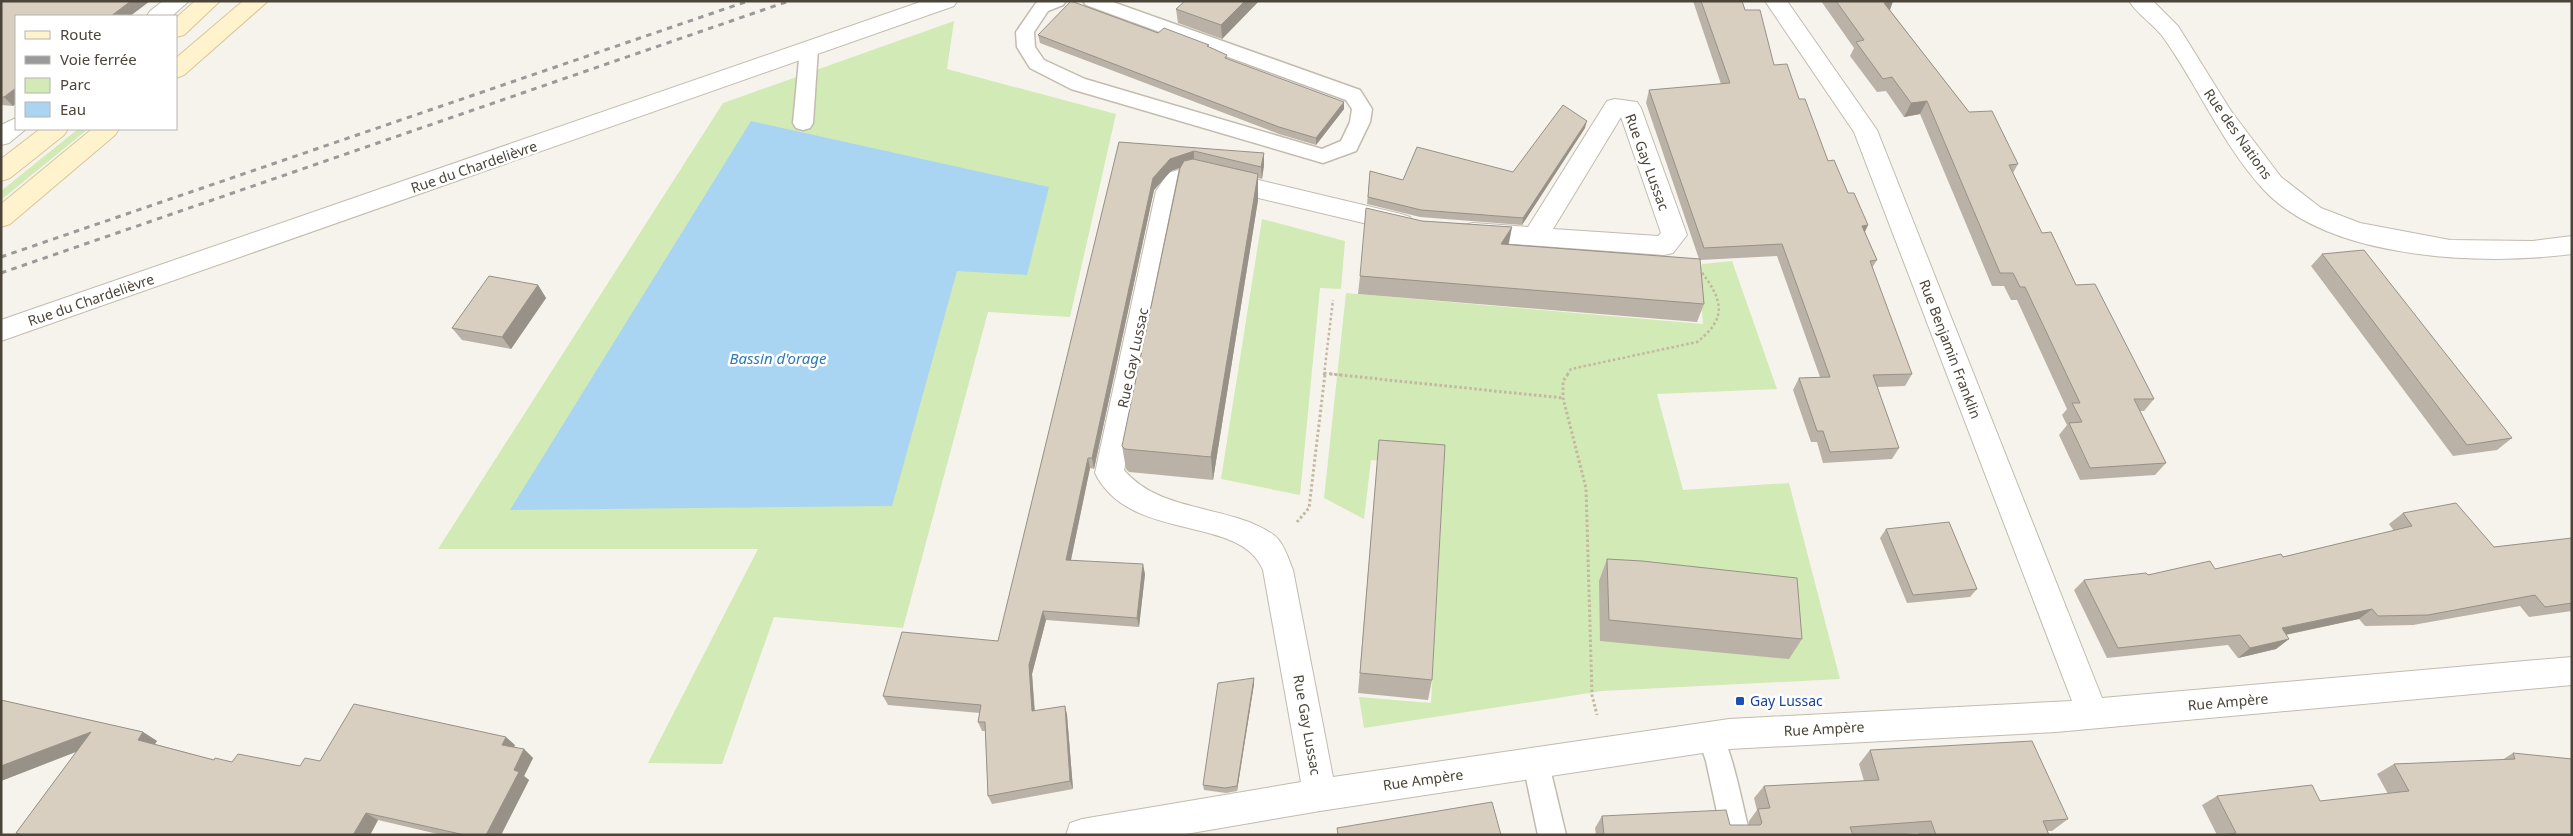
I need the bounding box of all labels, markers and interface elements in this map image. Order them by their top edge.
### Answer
legend [15,15,178,130]
text: Route [60,24,102,44]
text: Voie ferrée [60,49,137,69]
text: Parc [60,74,91,94]
street label: Rue des Nations [2200,85,2277,183]
text: Eau [60,99,86,119]
street label: Rue Gay Lussac [1621,111,1674,213]
street label: Rue du Chardelièvre [408,136,540,197]
street label: Rue du Chardelièvre [25,269,157,330]
street label: Rue Benjamin Franklin [1915,276,1986,421]
street label: Rue Gay Lussac [1113,306,1152,410]
water label: Bassin d'orage [730,348,827,368]
street label: Rue Gay Lussac [1289,673,1326,777]
street label: Rue Ampère [2187,689,2269,714]
place label: Gay Lussac [1750,691,1823,710]
marker: Gay Lussac [1734,695,1746,707]
street label: Rue Ampère [1783,717,1865,740]
street label: Rue Ampère [1382,764,1464,795]

